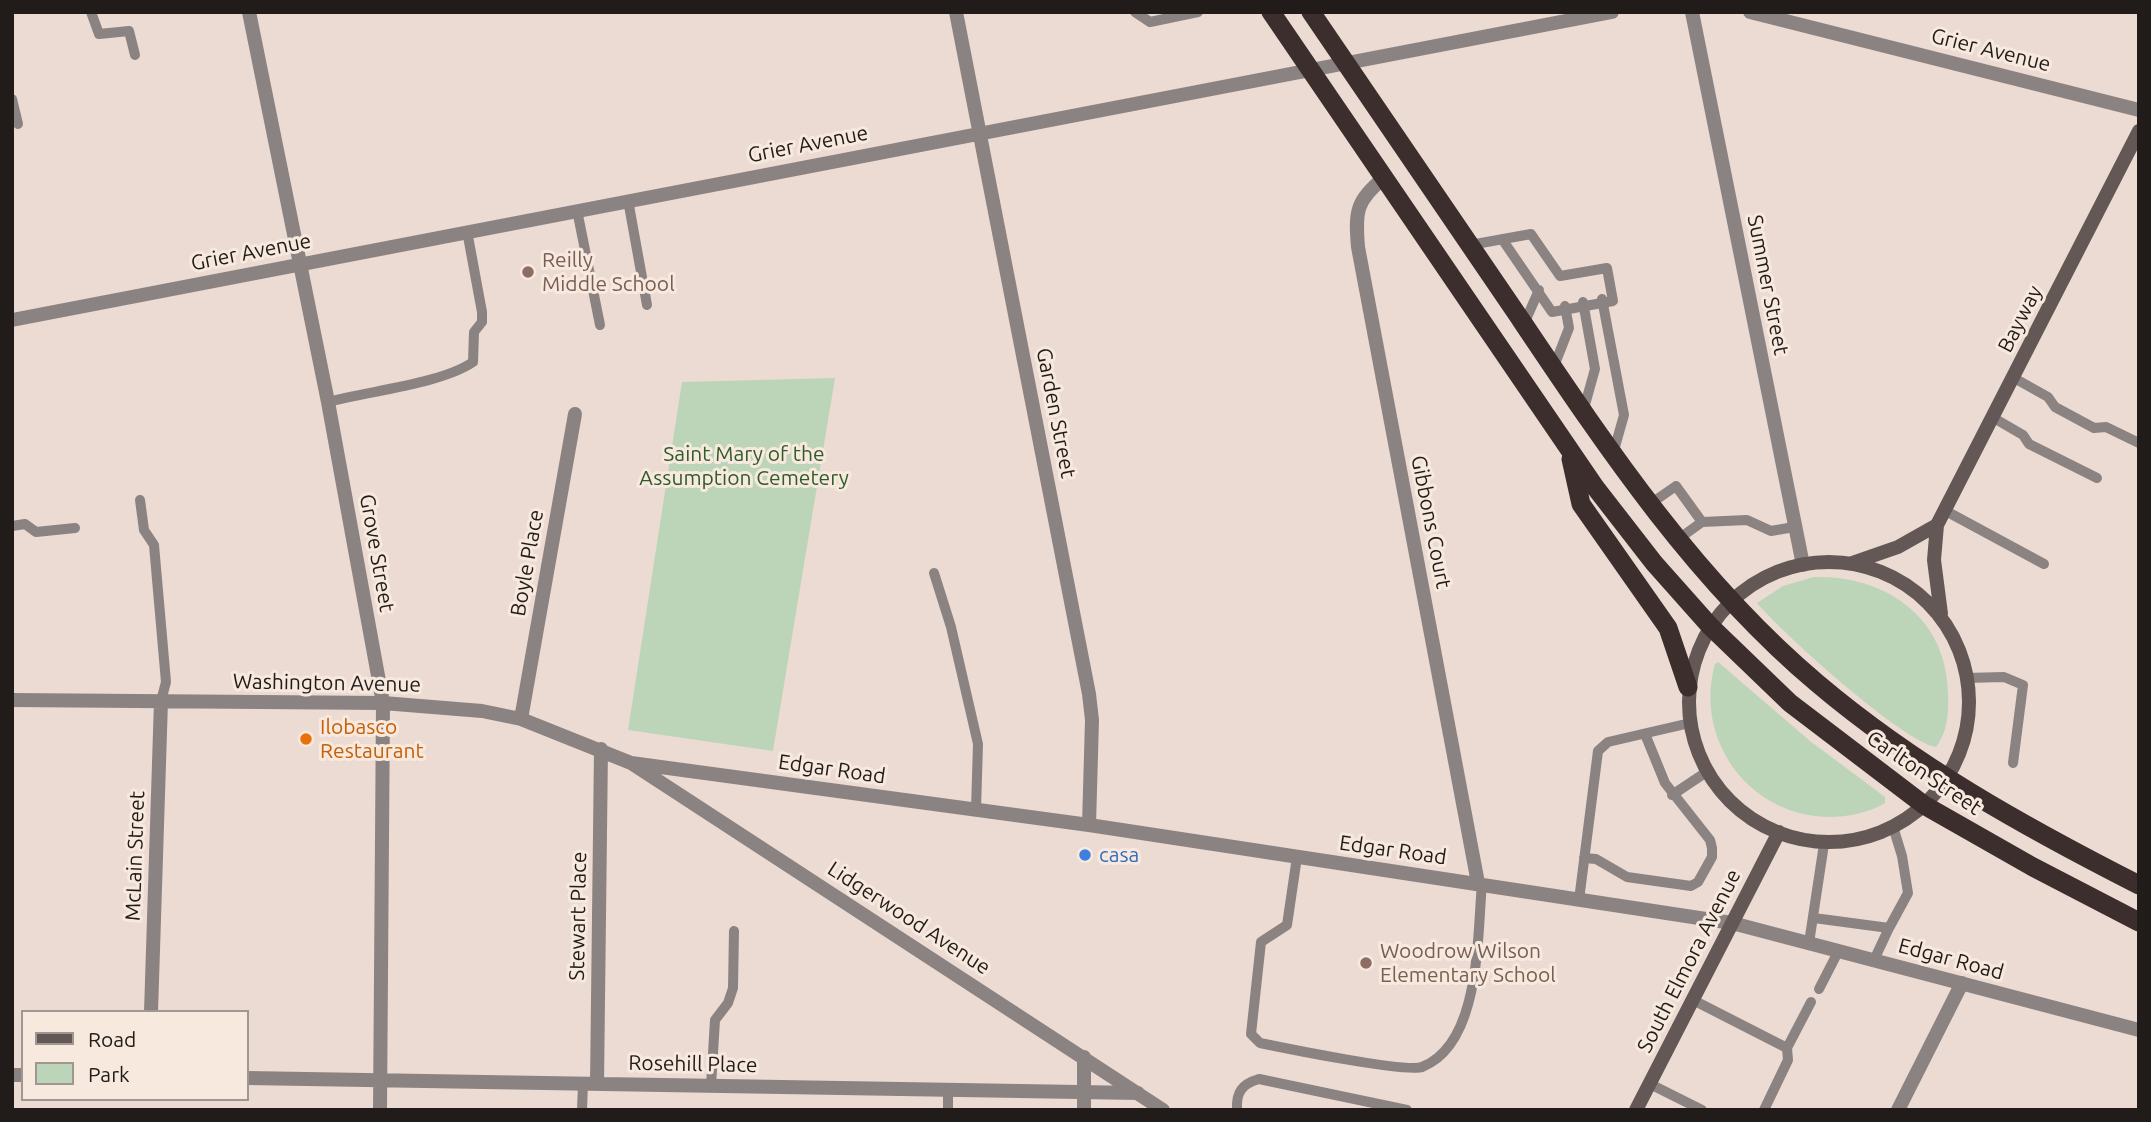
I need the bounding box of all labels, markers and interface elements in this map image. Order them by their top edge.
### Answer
street label: Grier Avenue [1929,23,2053,77]
street label: Grier Avenue [746,120,870,168]
street label: Summer Street [1742,213,1794,357]
street label: Grier Avenue [189,228,313,276]
place label: Reilly Middle School [542,247,675,297]
marker: Reilly Middle School [520,264,536,280]
street label: Bayway [1992,281,2048,357]
street label: Garden Street [1031,346,1081,480]
park label: Saint Mary of the Assumption Cemetery [639,441,849,491]
street label: Gibbons Court [1406,453,1456,591]
street label: Grove Street [354,492,400,614]
street label: Boyle Place [505,508,549,618]
street label: Washington Avenue [233,669,421,697]
place label: Ilobasco Restaurant [320,714,424,764]
street label: Carlton Street [1862,725,1986,821]
marker: Ilobasco Restaurant [298,731,314,747]
street label: Edgar Road [777,749,887,789]
street label: McLain Street [120,791,150,921]
street label: Edgar Road [1338,830,1448,870]
place label: casa [1099,842,1139,868]
marker: casa [1077,847,1093,863]
street label: Stewart Place [564,851,592,981]
street label: Lidgerwood Avenue [823,856,995,980]
street label: South Elmora Avenue [1632,865,1746,1057]
street label: Edgar Road [1896,933,2006,985]
place label: Woodrow Wilson Elementary School [1380,938,1556,988]
marker: Woodrow Wilson Elementary School [1358,955,1374,971]
legend [21,1010,248,1101]
text: Road [88,1027,136,1051]
street label: Rosehill Place [628,1050,758,1078]
text: Park [88,1062,130,1086]

